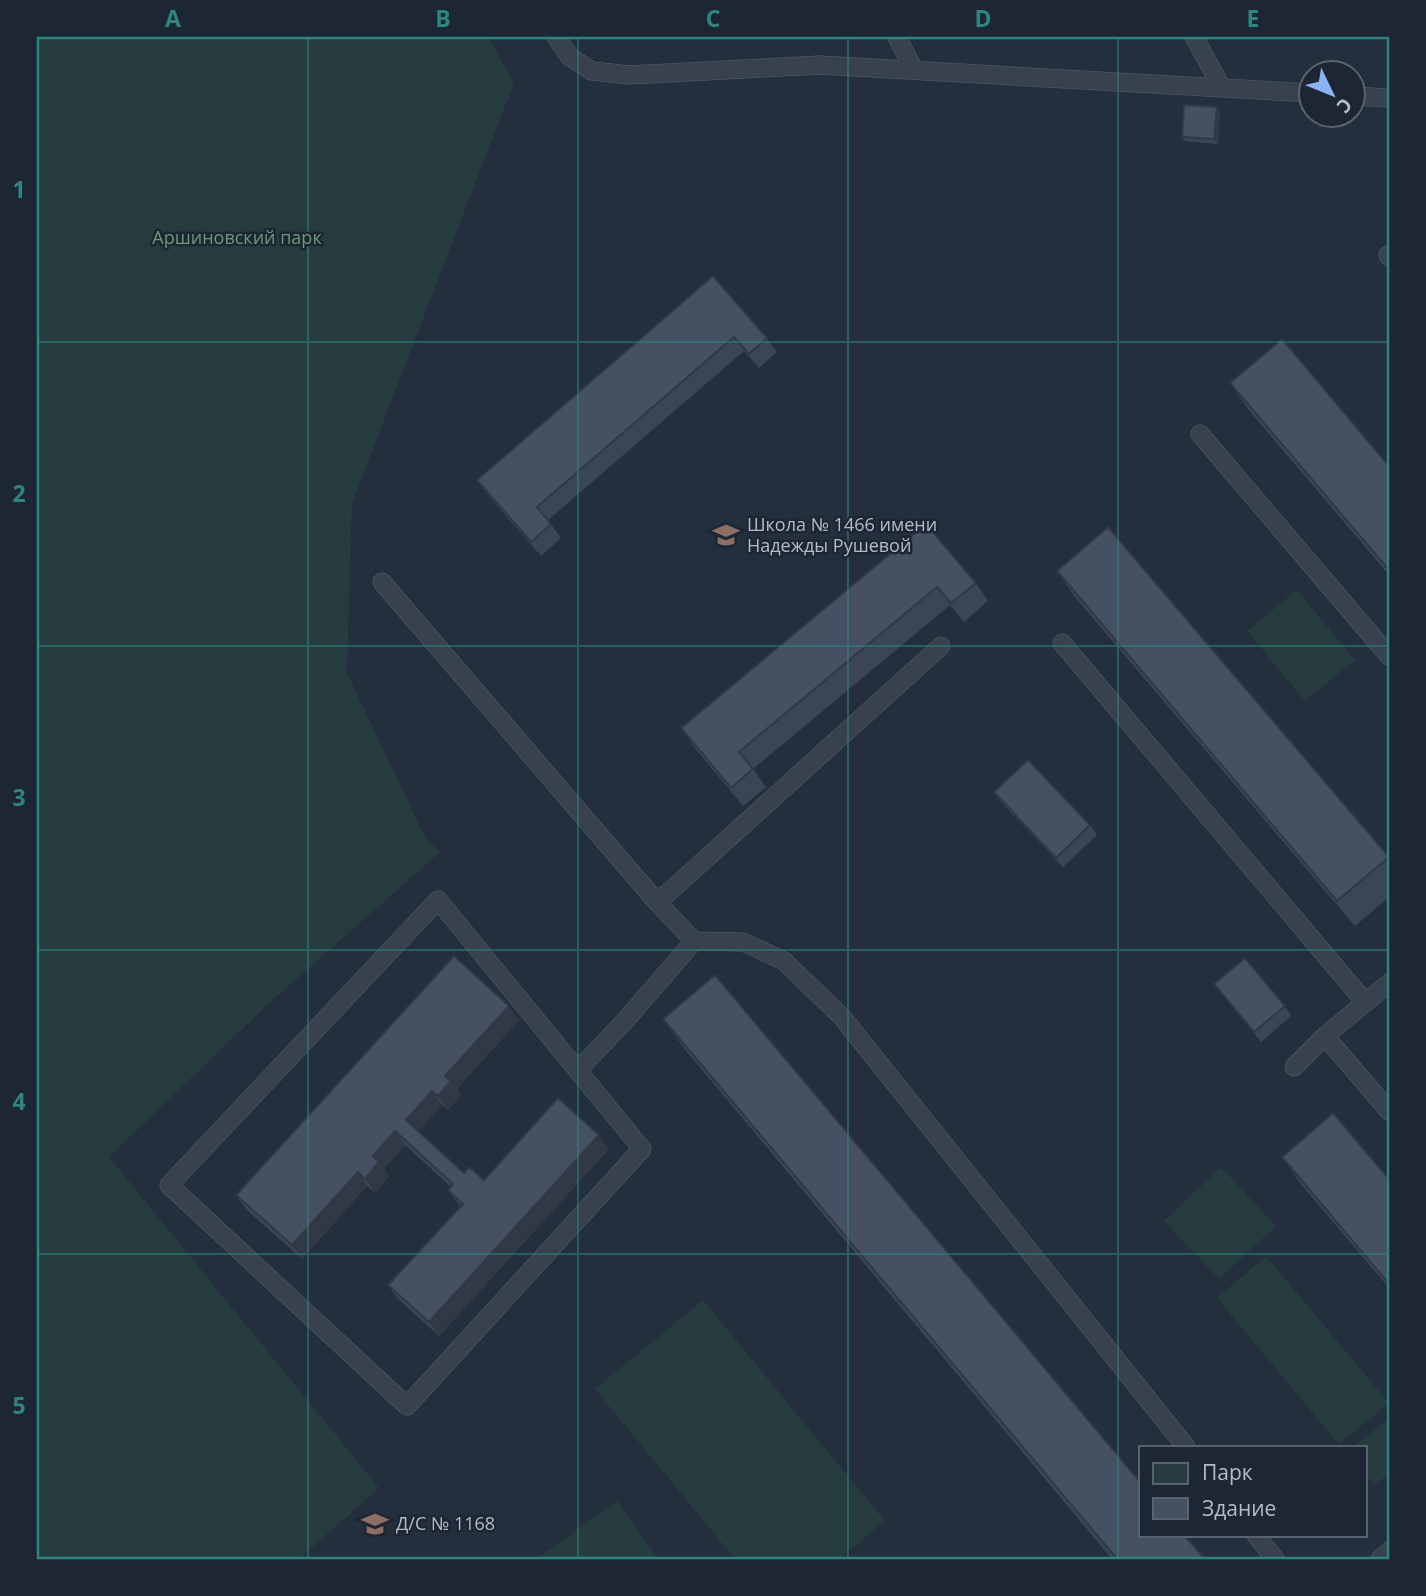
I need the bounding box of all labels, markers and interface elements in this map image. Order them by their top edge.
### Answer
text: A [165,2,181,34]
text: B [435,2,451,34]
text: C [706,2,720,34]
text: D [974,2,992,34]
text: E [1247,2,1259,34]
north arrow [1296,60,1366,130]
text: С [1331,92,1358,119]
text: 1 [12,173,26,205]
park label: Аршиновский парк [152,225,322,249]
text: 2 [12,477,26,509]
place label: Школа № 1466 имени Надежды Рушевой [747,512,937,557]
school or university icon: Школа № 1466 имени Надежды Рушевой [711,520,741,550]
text: 3 [12,781,26,813]
text: 4 [12,1085,26,1117]
text: 5 [12,1389,26,1421]
legend [1139,1446,1366,1536]
text: Парк [1202,1458,1253,1486]
text: Здание [1202,1494,1276,1522]
school or university icon: Д/C № 1168 [360,1509,390,1539]
place label: Д/C № 1168 [396,1511,495,1535]

